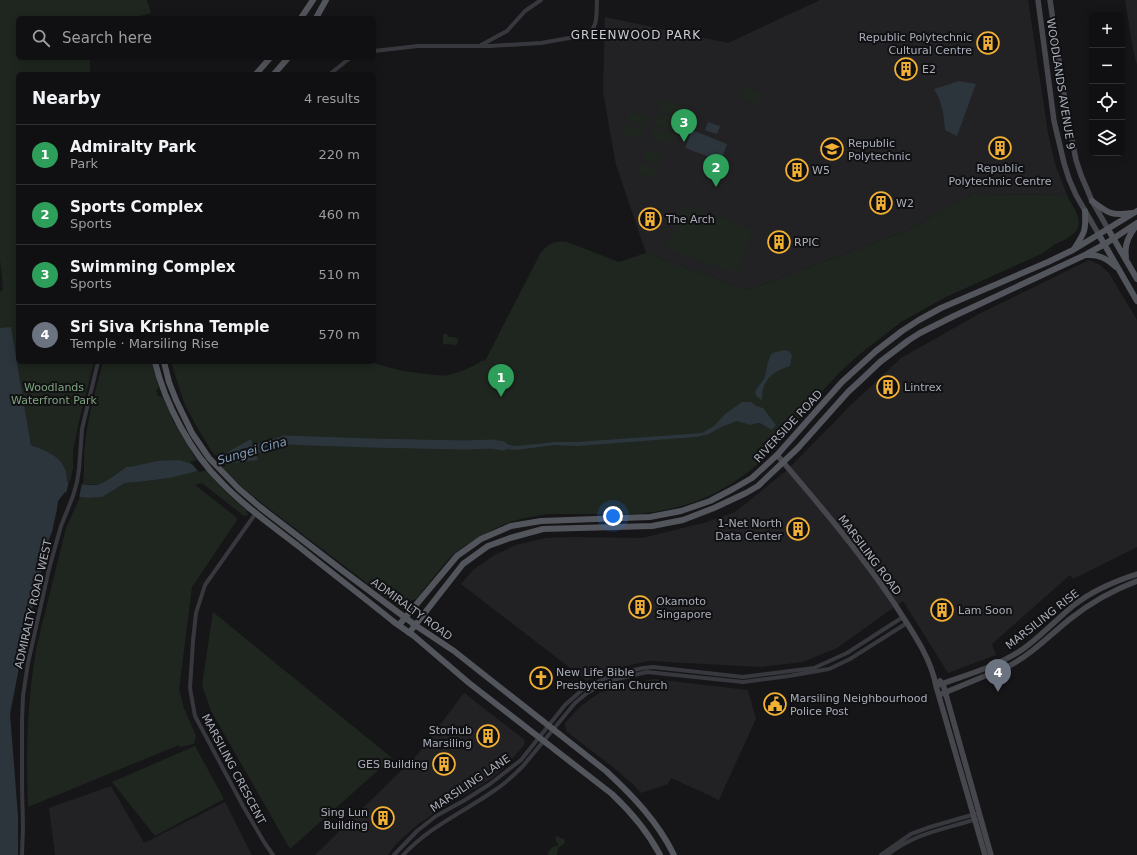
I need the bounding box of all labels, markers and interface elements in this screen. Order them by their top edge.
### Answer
map controls [1089,12,1125,156]
button: + [1089,12,1125,48]
search box [16,16,376,60]
street label: WOODLANDS AVENUE 9 [1044,17,1077,151]
icon: search [30,27,52,49]
district label: GREENWOOD PARK [571,28,701,42]
text: Search here [62,29,152,47]
building icon: Republic Polytechnic Cultural Centre [975,30,1001,56]
place label: Republic Polytechnic Cultural Centre [859,31,972,57]
button: − [1089,48,1125,84]
building icon: E2 [893,56,919,82]
place label: E2 [922,63,936,76]
button: locate [1089,84,1125,120]
text: Nearby [32,88,101,108]
text: 4 results [304,91,360,106]
pin: 3 [671,109,697,142]
button: layers [1089,120,1125,156]
building icon: Republic Polytechnic Centre [987,135,1013,161]
school or university icon: Republic Polytechnic [819,136,845,162]
place label: Republic Polytechnic [848,137,911,163]
text: Admiralty Park [70,138,196,156]
text: 1 [40,147,50,162]
text: 220 m [318,147,360,162]
pin: 2 [703,154,729,187]
text: Park [70,156,98,171]
building icon: W5 [784,157,810,183]
place label: Republic Polytechnic Centre [949,162,1052,188]
place label: W5 [812,164,830,177]
building icon: W2 [868,190,894,216]
place label: W2 [896,197,914,210]
text: Sports Complex [70,198,203,216]
building icon: The Arch [637,206,663,232]
text: 2 [40,207,50,222]
text: 460 m [318,207,360,222]
place label: The Arch [665,213,715,226]
text: Sports [70,216,112,231]
building icon: RPIC [766,229,792,255]
place label: RPIC [794,236,820,249]
text: Swimming Complex [70,258,236,276]
text: 3 [40,267,50,282]
text: 510 m [318,267,360,282]
text: Sports [70,276,112,291]
text: Sri Siva Krishna Temple [70,318,270,336]
text: 4 [40,327,50,342]
text: 570 m [318,327,360,342]
text: Temple · Marsiling Rise [70,336,219,351]
pin: 1 [488,364,514,397]
building icon: Lintrex [875,374,901,400]
park label: Woodlands Waterfront Park [11,381,98,407]
place label: Lintrex [904,381,942,394]
street label: RIVERSIDE ROAD [751,387,825,465]
water label: Sungei Cina [216,434,288,468]
your location [603,506,623,526]
street label: MARSILING ROAD [835,513,904,598]
building icon: 1-Net North Data Center [785,516,811,542]
place label: 1-Net North Data Center [715,517,782,543]
street label: ADMIRALTY ROAD WEST [12,538,55,670]
street label: ADMIRALTY ROAD [369,576,455,643]
street label: MARSILING RISE [1003,587,1082,652]
building icon: Okamoto Singapore [627,594,653,620]
place label: Okamoto Singapore [656,595,712,621]
building icon: Lam Soon [929,597,955,623]
place label: Lam Soon [958,604,1013,617]
pin: 4 [985,659,1011,692]
church icon: New Life Bible Presbyterian Church [528,665,554,691]
place label: New Life Bible Presbyterian Church [556,666,668,692]
public building icon: Marsiling Neighbourhood Police Post [762,691,788,717]
place label: Marsiling Neighbourhood Police Post [790,692,928,718]
street label: MARSILING CRESCENT [199,712,268,827]
building icon: Storhub Marsiling [475,723,501,749]
place label: Storhub Marsiling [422,724,472,750]
building icon: GES Building [431,751,457,777]
street label: MARSILING LANE [428,752,513,815]
place label: GES Building [357,758,428,771]
building icon: Sing Lun Building [370,805,396,831]
place label: Sing Lun Building [321,806,368,832]

